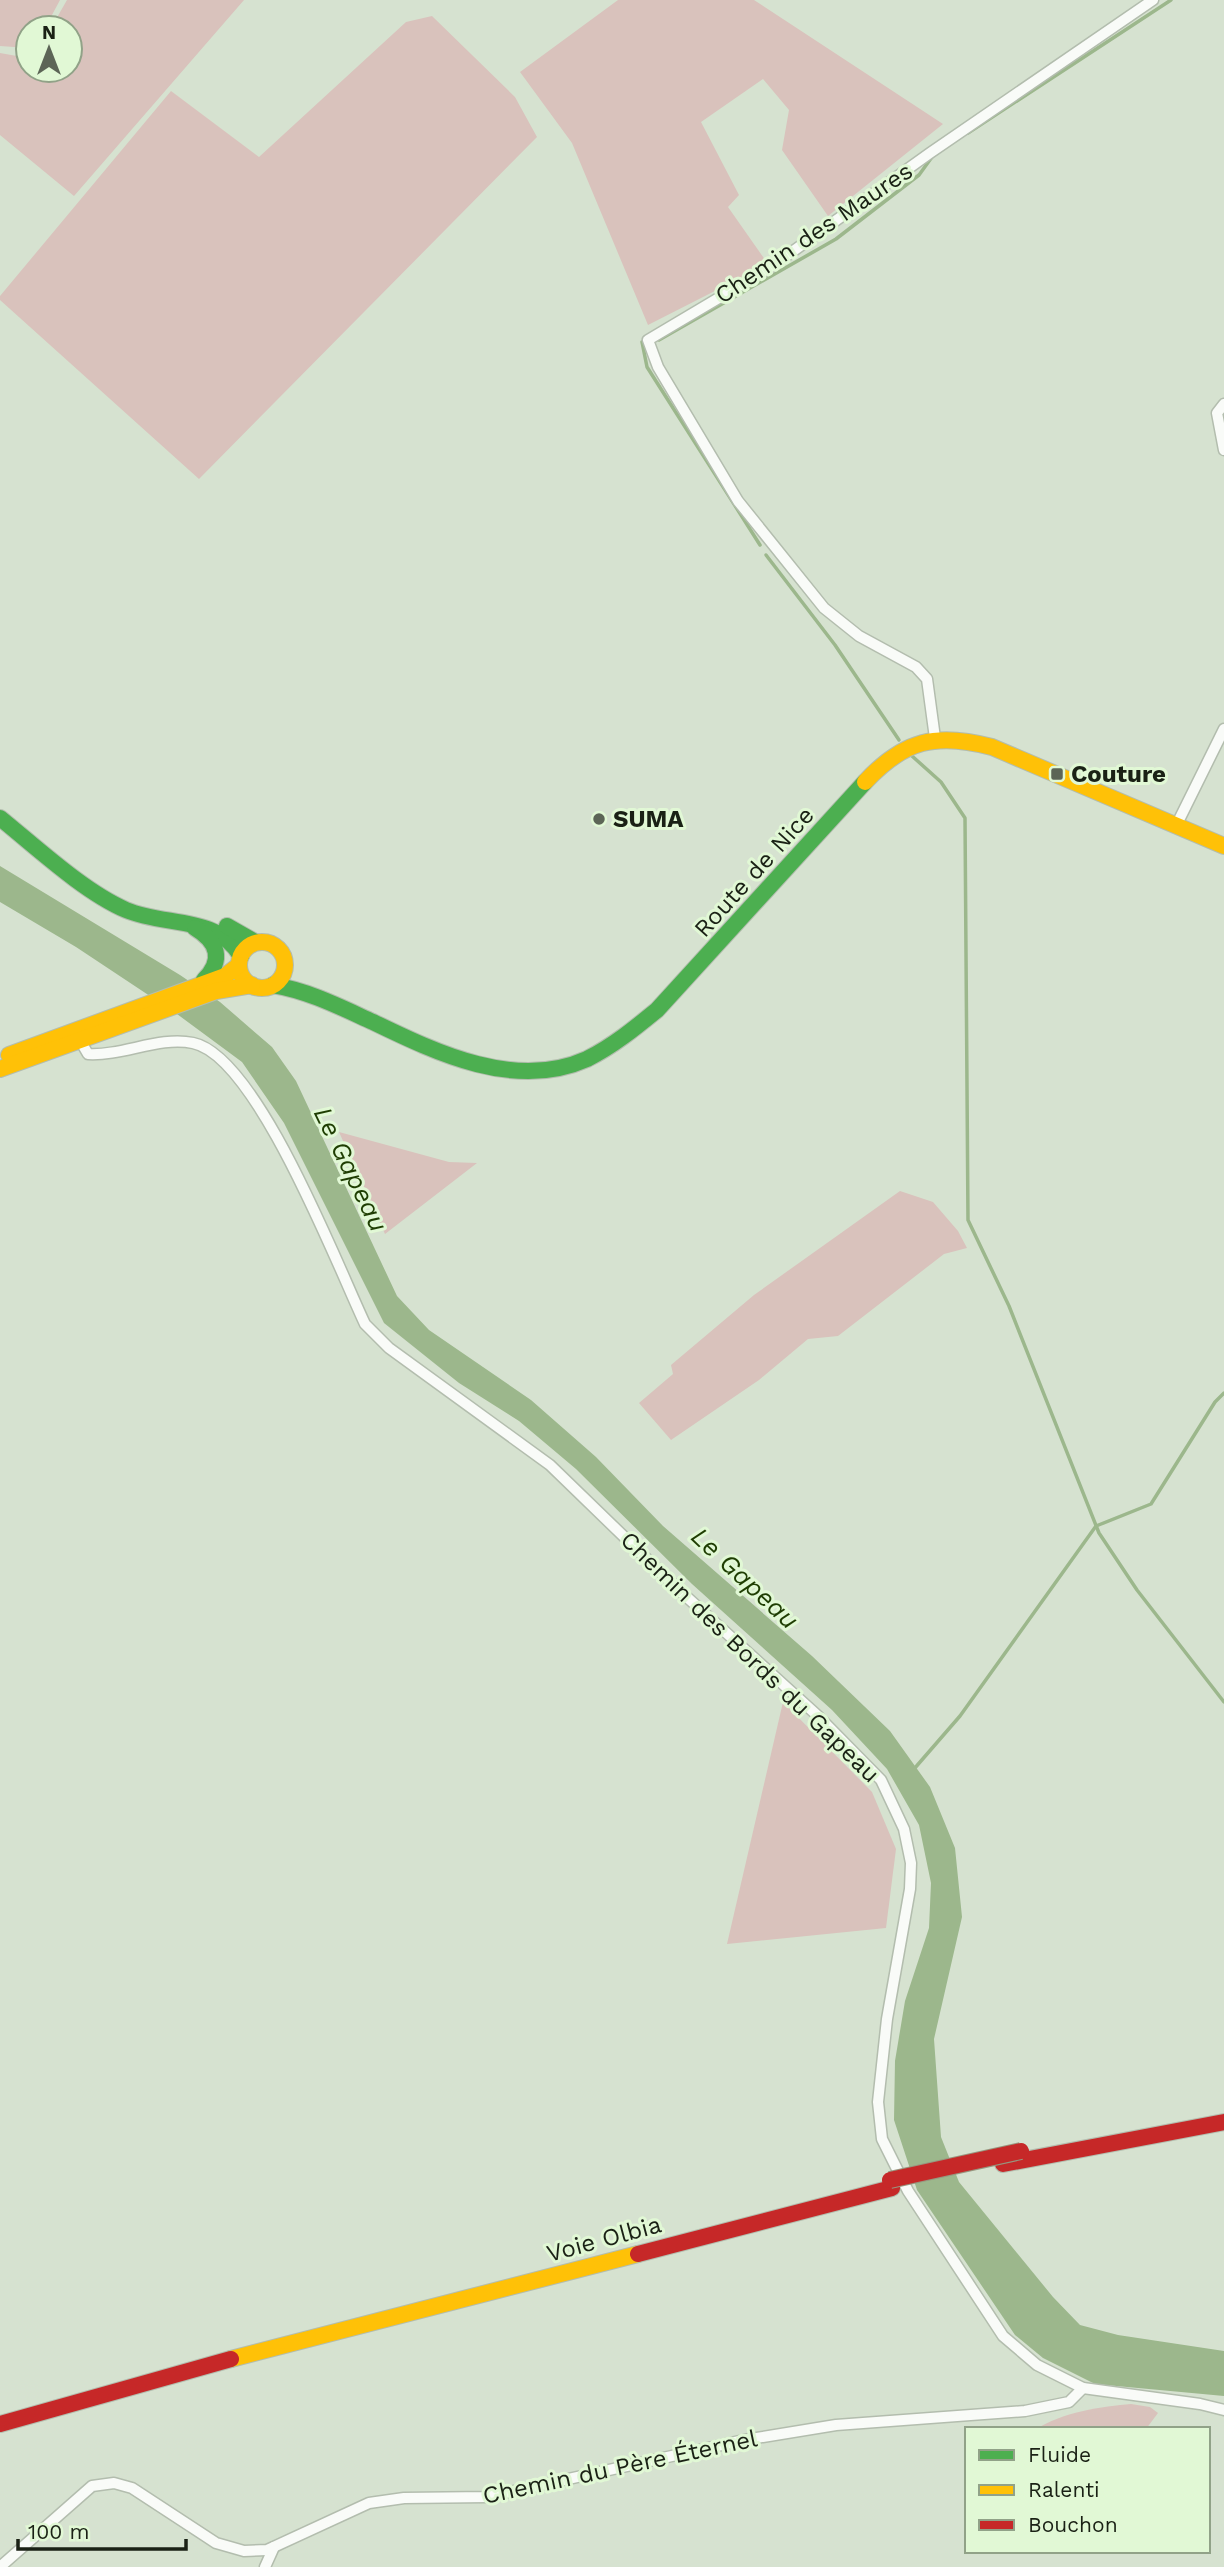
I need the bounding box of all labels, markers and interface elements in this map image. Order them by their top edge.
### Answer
north arrow [14,14,84,84]
text: N [42,21,56,44]
street label: Chemin des Maures [710,157,918,309]
place label: Couture [1071,760,1166,788]
marker: Couture [1049,766,1065,782]
street label: Route de Nice [688,801,820,943]
place label: SUMA [613,805,684,833]
marker: SUMA [591,811,607,827]
water label: Le Gapeau [308,1102,394,1236]
water label: Le Gapeau [685,1521,805,1635]
street label: Chemin des Bords du Gapeau [615,1526,885,1788]
street label: Voie Olbia [544,2210,664,2268]
street label: Chemin du Père Éternel [480,2424,760,2510]
legend [965,2427,1210,2553]
text: Fluide [1028,2442,1091,2467]
text: Ralenti [1028,2477,1100,2502]
scale bar [18,2508,186,2552]
text: Bouchon [1028,2512,1118,2537]
text: 100 m [28,2519,90,2544]

